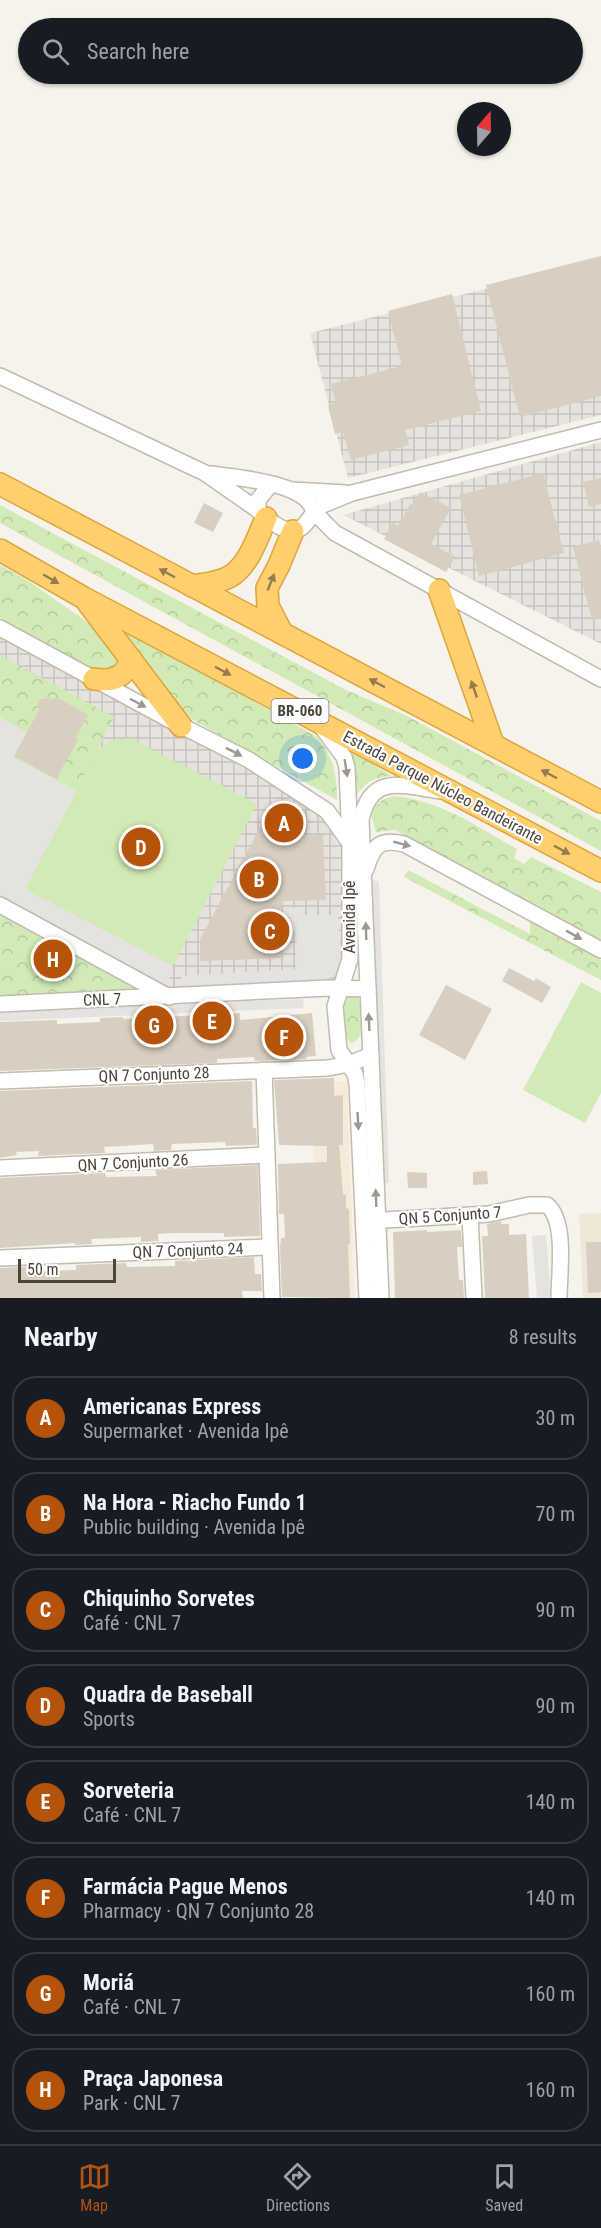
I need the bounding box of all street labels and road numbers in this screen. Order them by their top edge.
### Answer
road number: BR-060 [272,699,328,723]
street label: Estrada Parque Núcleo Bandeirante [340,727,546,848]
street label: Avenida Ipê [340,880,359,954]
street label: CNL 7 [83,989,122,1010]
street label: QN 7 Conjunto 28 [98,1063,210,1086]
street label: QN 7 Conjunto 26 [77,1150,189,1175]
street label: QN 5 Conjunto 7 [398,1202,502,1229]
street label: QN 7 Conjunto 24 [132,1239,244,1262]

